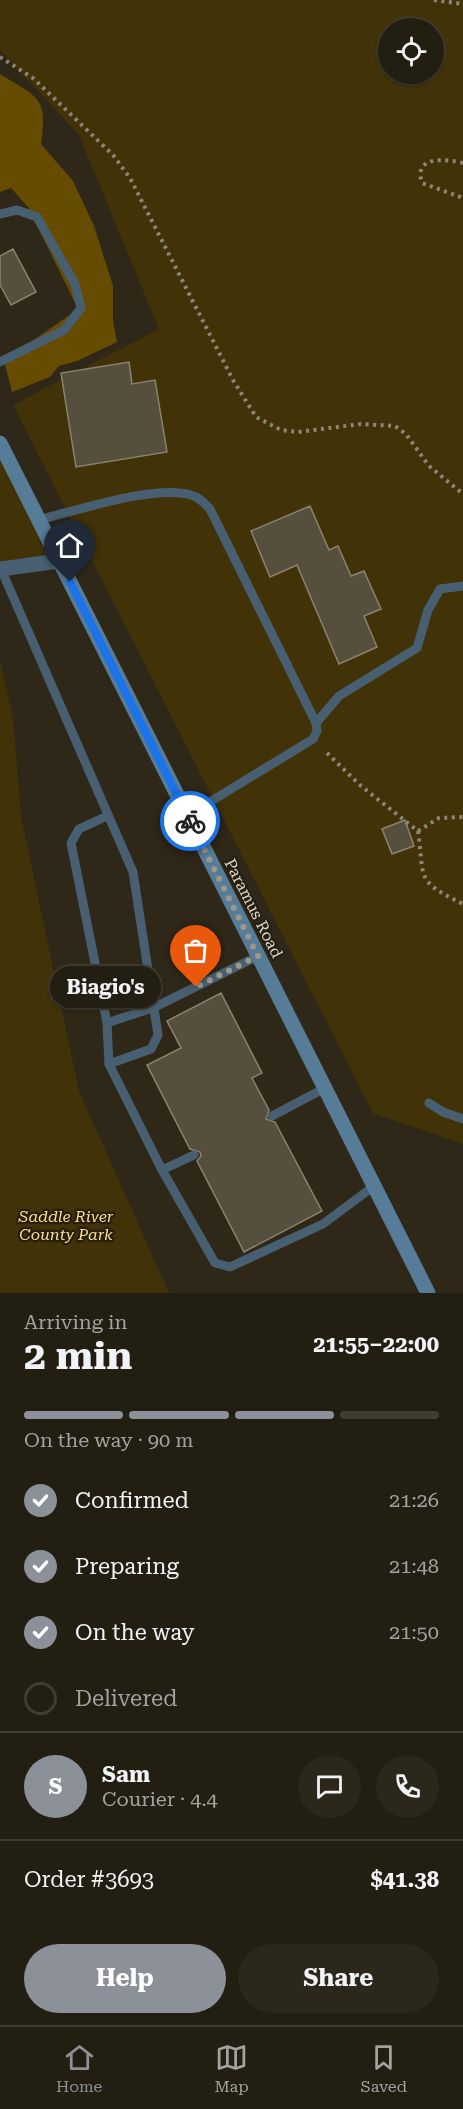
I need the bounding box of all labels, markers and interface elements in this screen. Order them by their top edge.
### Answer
map controls [378,18,444,84]
button: locate [378,18,444,84]
pin [44,520,95,582]
icon: home [53,529,86,562]
courier [160,791,220,851]
icon: bike [174,805,207,838]
street label: Paramus Road [220,855,287,961]
pin [170,925,221,987]
icon: bag [179,934,212,967]
callout: Biagio's [49,966,160,1008]
text: Biagio's [67,975,144,999]
park label: Saddle River County Park [18,1207,114,1244]
text: Arriving in [24,1310,127,1334]
text: 21:55–22:00 [313,1332,439,1357]
text: 2 min [24,1333,132,1379]
text: On the way · 90 m [24,1428,194,1452]
icon: check [24,1484,57,1517]
text: Confirmed [75,1488,189,1513]
text: 21:26 [389,1488,439,1512]
icon: check [24,1550,57,1583]
text: Preparing [75,1554,179,1579]
text: 21:48 [389,1554,439,1578]
icon: check [24,1616,57,1649]
text: On the way [75,1620,195,1645]
text: 21:50 [389,1620,439,1644]
text: Delivered [75,1686,177,1711]
button: chat [298,1755,361,1818]
button: phone [376,1755,439,1818]
text: Sam [102,1762,150,1787]
text: S [49,1774,62,1799]
text: Courier · 4.4 [102,1787,218,1811]
text: Order #3693 [24,1867,154,1892]
text: $41.38 [370,1867,439,1892]
button: Help [24,1944,226,2013]
button: Share [238,1944,439,2013]
tab: Home [56,2041,102,2096]
tab: Map [214,2041,249,2096]
tab: Saved [361,2041,407,2096]

